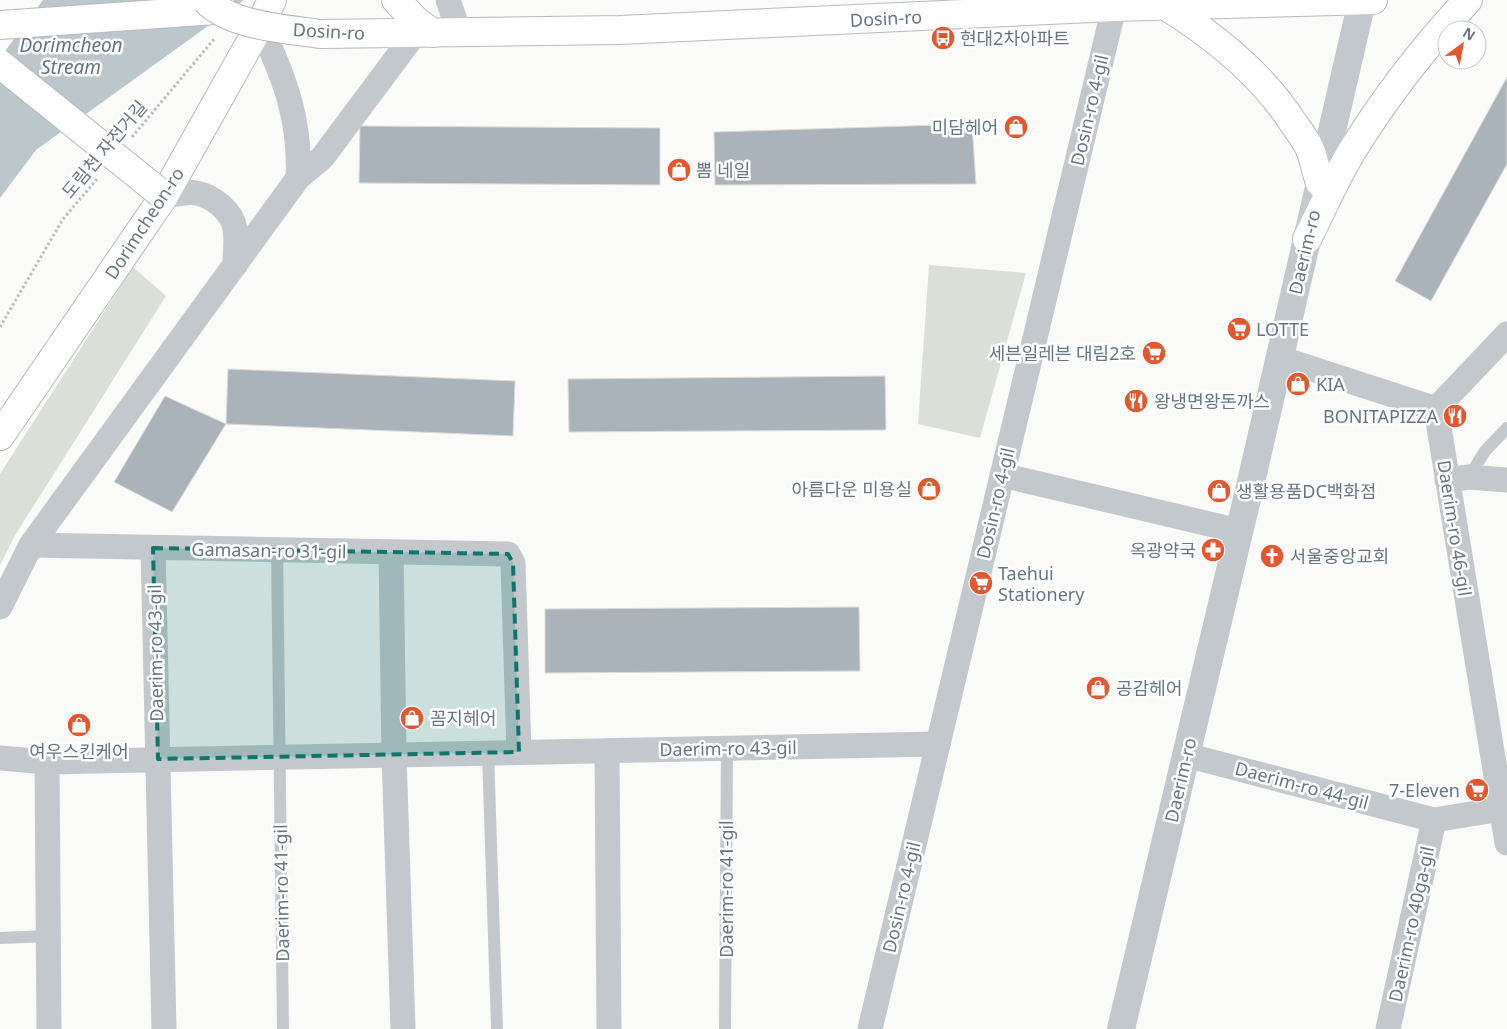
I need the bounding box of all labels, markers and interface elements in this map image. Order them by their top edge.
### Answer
street label: Dosin-ro [849,4,923,32]
street label: Dosin-ro [292,17,366,45]
north arrow [1437,20,1487,70]
text: N [1459,22,1479,45]
bus stop icon: 현대2차아파트 [930,25,956,51]
place label: 현대2차아파트 [960,26,1070,50]
water label: Dorimcheon Stream [19,32,123,80]
street label: Dosin-ro 4-gil [1065,52,1113,168]
street label: 도림천 자전거길 [56,95,152,203]
shop icon: 미담헤어 [1003,114,1029,140]
place label: 미담헤어 [932,115,998,139]
shop icon: 뽐 네일 [666,157,692,183]
place label: 뽐 네일 [696,158,750,182]
street label: Dorimcheon-ro [99,163,189,283]
street label: Daerim-ro [1283,207,1325,297]
supermarket icon: LOTTE [1226,316,1252,342]
place label: LOTTE [1256,317,1309,341]
supermarket icon: 세븐일레븐 대림2호 [1141,340,1167,366]
place label: 세븐일레븐 대림2호 [989,341,1136,365]
shop icon: KIA [1285,371,1311,397]
place label: KIA [1316,372,1345,396]
restaurant icon: 왕냉면왕돈까스 [1123,388,1149,414]
place label: 왕냉면왕돈까스 [1154,389,1270,413]
restaurant icon: BONITAPIZZA [1442,403,1468,429]
place label: BONITAPIZZA [1323,404,1438,428]
street label: Dosin-ro 4-gil [971,445,1019,561]
street label: Daerim-ro 46-gil [1432,458,1478,598]
shop icon: 아름다운 미용실 [916,476,942,502]
place label: 아름다운 미용실 [791,477,912,501]
shop icon: 생활용품DC백화점 [1206,478,1232,504]
place label: 생활용품DC백화점 [1236,479,1376,503]
street label: Gamasan-ro 31-gil [191,537,347,563]
pharmacy icon: 옥광약국 [1200,537,1226,563]
place label: 옥광약국 [1130,538,1196,562]
church icon: 서울중앙교회 [1259,543,1285,569]
place label: 서울중앙교회 [1290,544,1389,568]
place label: Taehui Stationery [998,561,1085,606]
supermarket icon: Taehui Stationery [968,570,994,596]
street label: Daerim-ro 43-gil [142,584,168,722]
shop icon: 공감헤어 [1085,675,1111,701]
place label: 공감헤어 [1116,676,1182,700]
shop icon: 꼼지헤어 [399,705,425,731]
place label: 꼼지헤어 [430,706,496,730]
shop icon: 여우스킨케어 [66,712,92,738]
street label: Daerim-ro 43-gil [659,735,797,761]
street label: Daerim-ro [1159,735,1201,825]
place label: 여우스킨케어 [29,739,129,763]
street label: Daerim-ro 44-gil [1232,756,1372,814]
supermarket icon: 7-Eleven [1464,777,1490,803]
place label: 7-Eleven [1389,778,1460,802]
street label: Daerim-ro 41-gil [714,820,738,958]
street label: Daerim-ro 41-gil [268,824,294,962]
street label: Dosin-ro 4-gil [877,839,925,955]
street label: Daerim-ro 40ga-gil [1383,844,1439,1004]

